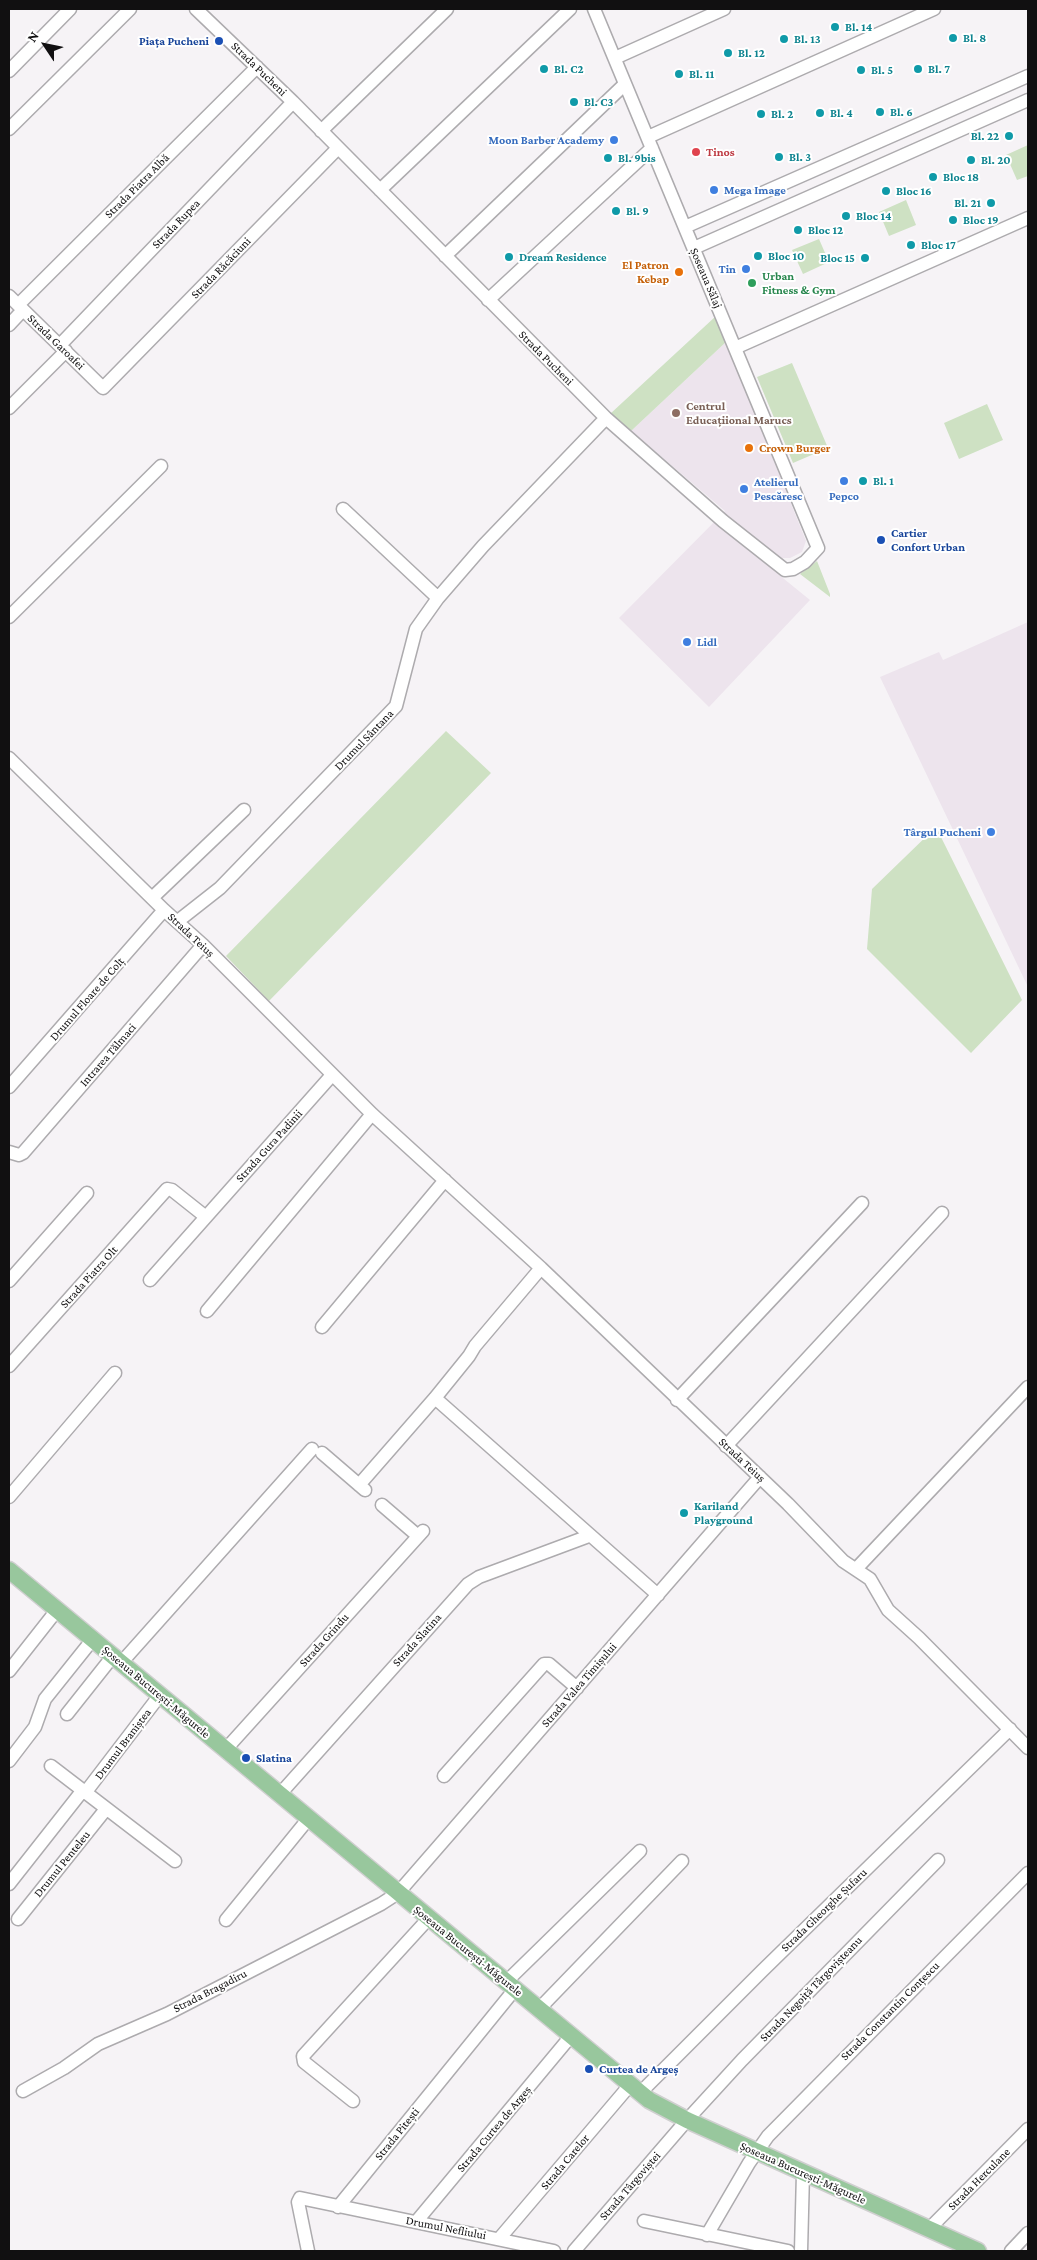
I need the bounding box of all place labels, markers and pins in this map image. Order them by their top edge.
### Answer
place label: Bl. 14 [845,20,872,34]
marker: Bl. 14 [829,21,841,33]
place label: Bl. 8 [963,31,986,45]
place label: Bl. 13 [794,32,821,46]
marker: Bl. 8 [947,32,959,44]
marker: Bl. 13 [778,33,790,45]
place label: Piața Pucheni [139,34,209,48]
marker: Piața Pucheni [213,35,225,47]
place label: Bl. 12 [738,46,765,60]
marker: Bl. 12 [722,47,734,59]
place label: Bl. C2 [554,62,584,76]
place label: Bl. 7 [928,62,950,76]
marker: Bl. C2 [538,63,550,75]
place label: Bl. 5 [871,63,893,77]
marker: Bl. 7 [912,63,924,75]
marker: Bl. 5 [855,64,867,76]
place label: Bl. 11 [689,67,714,81]
marker: Bl. 11 [673,68,685,80]
place label: Bl. C3 [584,95,613,109]
marker: Bl. C3 [568,96,580,108]
place label: Bl. 6 [890,105,913,119]
place label: Bl. 4 [830,106,853,120]
marker: Bl. 6 [874,106,886,118]
place label: Bl. 2 [771,107,793,121]
marker: Bl. 4 [814,107,826,119]
marker: Bl. 2 [755,108,767,120]
place label: Bl. 22 [971,129,999,143]
marker: Bl. 22 [1003,130,1015,142]
place label: Moon Barber Academy [489,133,604,147]
marker: Moon Barber Academy [608,134,620,146]
place label: Tinos [706,145,735,159]
marker: Tinos [690,146,702,158]
place label: Bl. 3 [789,150,811,164]
place label: Bl. 9bis [618,151,656,165]
marker: Bl. 3 [773,151,785,163]
marker: Bl. 9bis [602,152,614,164]
place label: Bl. 20 [981,153,1011,167]
marker: Bl. 20 [965,154,977,166]
place label: Bloc 18 [943,170,979,184]
marker: Bloc 18 [927,171,939,183]
place label: Mega Image [724,183,786,197]
marker: Mega Image [708,184,720,196]
place label: Bloc 16 [896,184,932,198]
marker: Bloc 16 [880,185,892,197]
place label: Bl. 21 [954,196,981,210]
marker: Bl. 21 [985,197,997,209]
place label: Bl. 9 [626,204,649,218]
marker: Bl. 9 [610,205,622,217]
place label: Bloc 14 [856,209,891,223]
marker: Bloc 14 [840,210,852,222]
place label: Bloc 19 [963,213,999,227]
marker: Bloc 19 [947,214,959,226]
place label: Bloc 12 [808,223,843,237]
marker: Bloc 12 [792,224,804,236]
place label: Bloc 17 [921,238,956,252]
marker: Bloc 17 [905,239,917,251]
place label: Bloc 10 [768,249,804,263]
place label: Dream Residence [519,250,607,264]
marker: Bloc 10 [752,250,764,262]
marker: Dream Residence [503,251,515,263]
place label: Bloc 15 [820,251,855,265]
marker: Bloc 15 [859,252,871,264]
place label: El Patron Kebap [622,258,669,286]
place label: Tin [718,262,736,276]
marker: Tin [740,263,752,275]
marker: El Patron Kebap [673,266,685,278]
place label: Urban Fitness & Gym [762,269,836,297]
marker: Urban Fitness & Gym [746,277,758,289]
place label: Centrul Educațiional Marucs [686,399,792,427]
marker: Centrul Educațiional Marucs [670,407,682,419]
place label: Crown Burger [759,441,831,455]
marker: Crown Burger [743,442,755,454]
place label: Bl. 1 [873,474,894,488]
place label: Atelierul Pescăresc [754,475,802,503]
marker: Pepco [838,475,850,487]
marker: Bl. 1 [857,475,869,487]
marker: Atelierul Pescăresc [738,483,750,495]
place label: Pepco [829,489,859,503]
place label: Cartier Confort Urban [891,526,965,554]
marker: Cartier Confort Urban [875,534,887,546]
place label: Lidl [697,635,717,649]
marker: Lidl [681,636,693,648]
place label: Târgul Pucheni [903,825,981,839]
marker: Târgul Pucheni [985,826,997,838]
place label: Kariland Playground [694,1499,753,1527]
marker: Kariland Playground [678,1507,690,1519]
place label: Slatina [256,1751,292,1765]
marker: Slatina [240,1752,252,1764]
place label: Curtea de Argeș [599,2062,678,2076]
marker: Curtea de Argeș [583,2063,595,2075]

